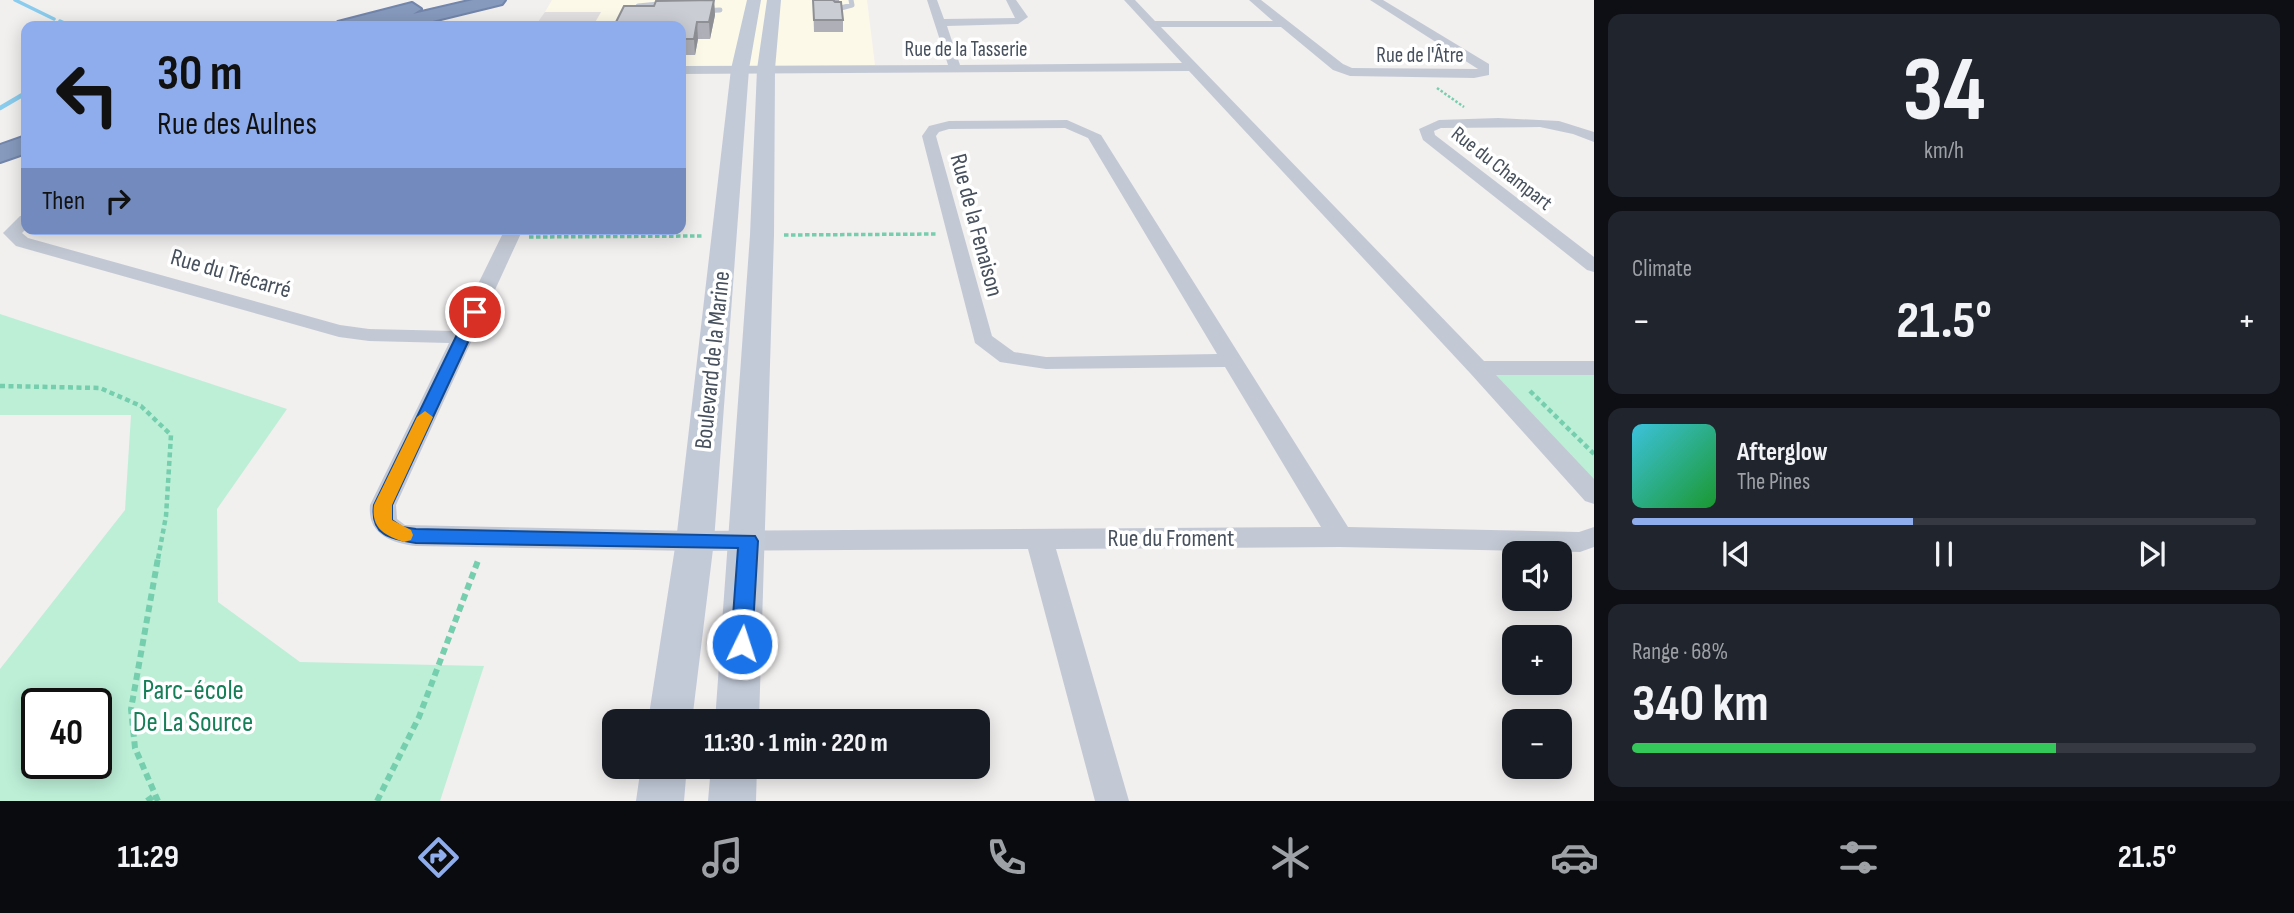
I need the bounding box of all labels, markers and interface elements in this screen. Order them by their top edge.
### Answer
street label: Rue de la Tasserie [904,37,1028,62]
text: 34 [1902,37,1986,146]
street label: Rue de l'Âtre [1376,43,1464,68]
text: 30 m [157,45,242,104]
icon: left [42,49,133,140]
text: Rue des Aulnes [157,105,317,144]
street label: Rue du Champart [1446,121,1557,216]
text: km/h [1924,137,1964,165]
street label: Rue de la Fenaison [944,150,1010,300]
icon: right [99,182,137,220]
text: Then [42,186,85,217]
street label: Rue du Trécarré [167,242,295,305]
text: Climate [1632,255,1692,283]
street label: Boulevard de la Marine [689,270,736,451]
pin [445,282,505,342]
text: 21.5° [1896,290,1992,353]
icon: arrive [456,293,494,331]
text: − [1632,299,1651,344]
text: + [2237,299,2256,344]
text: Afterglow [1737,437,1828,468]
text: The Pines [1737,468,1810,496]
street label: Rue du Froment [1108,524,1234,553]
icon: previous [1717,535,1755,573]
icon: pause [1925,535,1963,573]
icon: next [2133,535,2171,573]
map controls [1502,541,1572,779]
button: sound [1502,541,1572,611]
position arrow [705,607,779,681]
button: + [1502,625,1572,695]
text: Range · 68% [1632,638,1728,666]
text: 340 km [1632,673,1769,736]
park label: Parc-école De La Source [133,674,253,739]
speed limit sign: 40 [21,688,112,779]
button: − [1502,709,1572,779]
text: 11:30 · 1 min · 220 m [704,728,888,759]
icon: directions [414,833,463,882]
icon: music [698,833,747,882]
icon: phone [982,833,1031,882]
icon: climate [1266,833,1315,882]
icon: car [1550,833,1599,882]
icon: filters [1834,833,1883,882]
text: 11:29 [117,838,179,877]
text: 21.5° [2118,838,2176,877]

